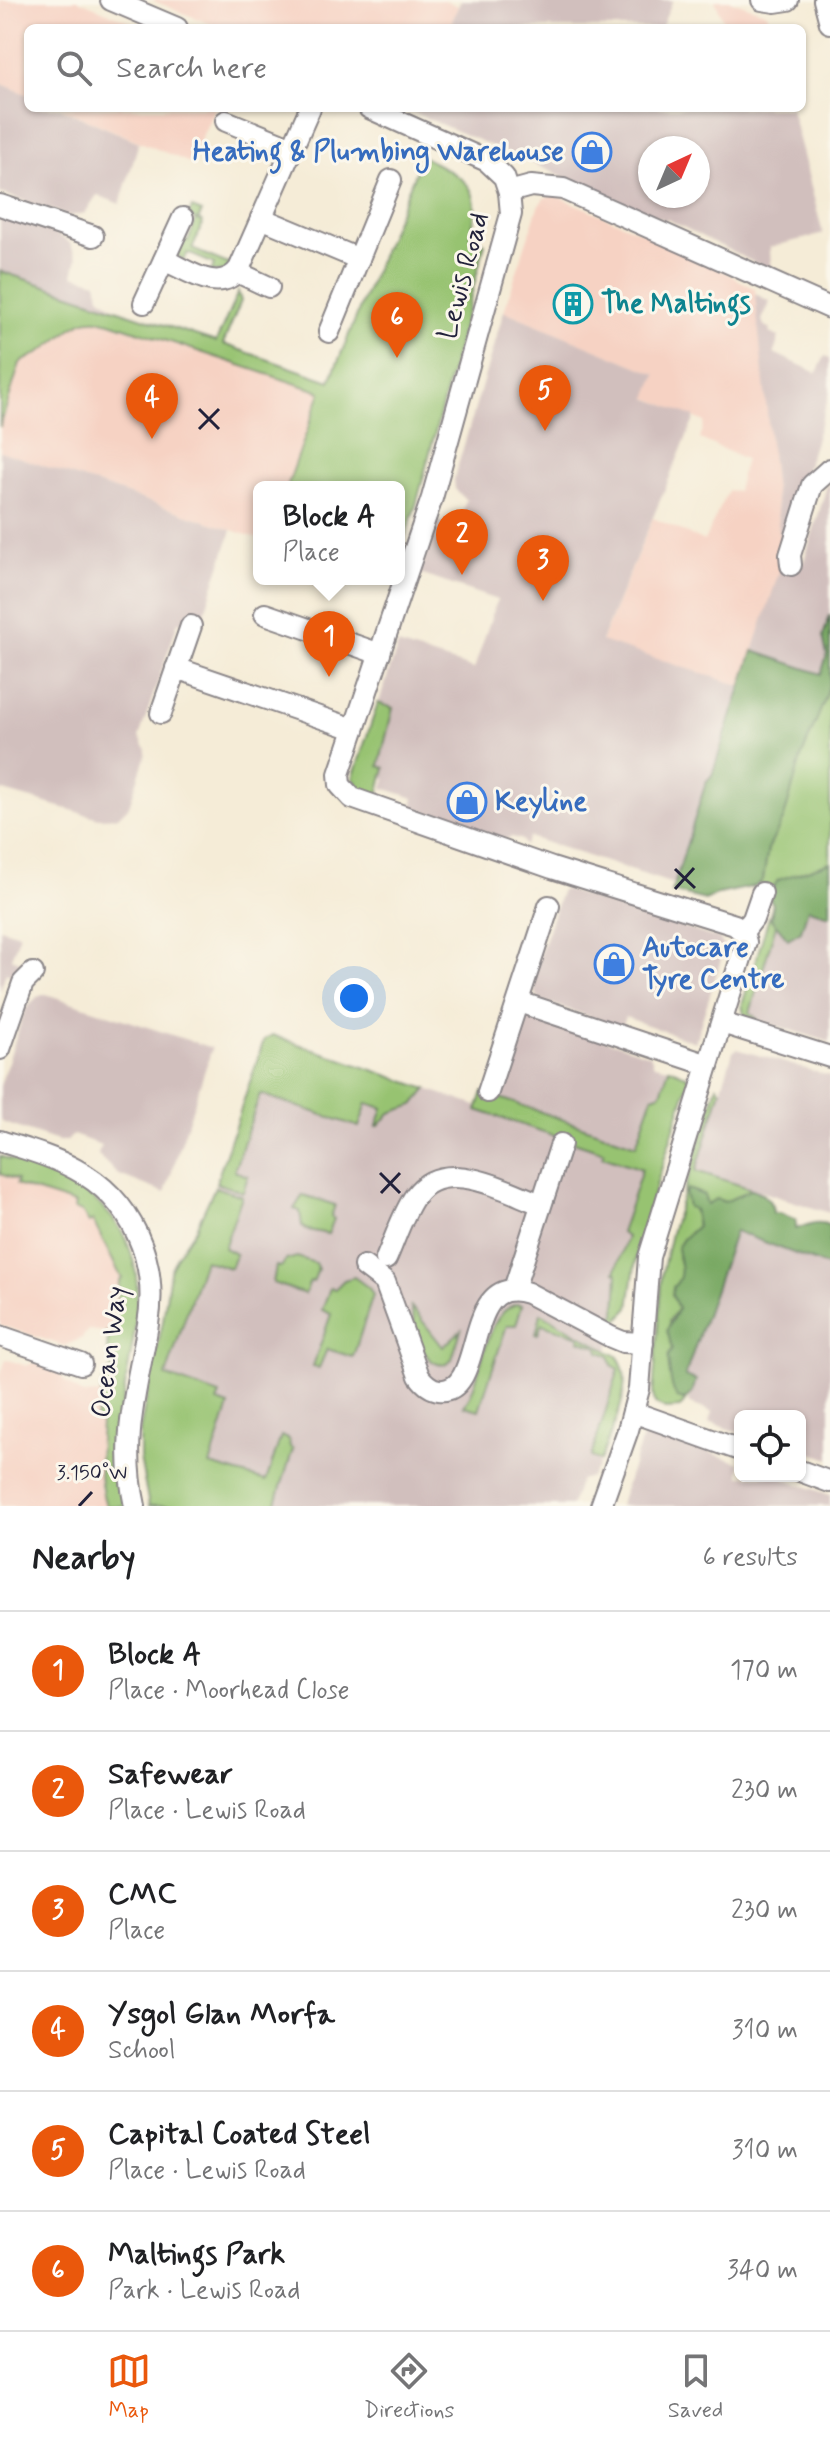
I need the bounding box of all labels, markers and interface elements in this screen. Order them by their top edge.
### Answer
search box [24,24,806,112]
icon: search [52,46,96,90]
text: Search here [116,49,267,88]
shop icon: Heating & Plumbing Warehouse [571,131,613,173]
place label: Heating & Plumbing Warehouse [193,134,564,174]
north arrow [638,136,710,208]
street label: Lewis Road [429,208,499,344]
building icon: The Maltings [552,283,594,325]
place label: The Maltings [601,286,751,326]
pin: 6 [371,292,423,358]
pin: 5 [519,365,571,431]
pin: 4 [126,373,178,439]
popup [253,481,405,585]
text: Block A [282,497,376,536]
pin: 2 [436,509,488,575]
pin: 3 [517,535,569,601]
text: Place [282,536,340,570]
pin: 1 [303,611,355,677]
shop icon: Keyline [446,781,488,823]
place label: Keyline [495,784,587,821]
place label: Autocare Tyre Centre [642,930,784,999]
shop icon: Autocare Tyre Centre [593,943,635,985]
your location [334,978,374,1018]
street label: Ocean Way [84,1284,136,1420]
map controls [734,1410,806,1482]
button: locate [734,1410,806,1482]
text: 3.150°W [57,1460,127,1487]
text: Nearby [32,1536,136,1581]
text: 6 results [703,1541,798,1575]
text: Block A [108,1635,201,1674]
text: 1 [52,1654,64,1688]
text: 170 m [730,1654,798,1688]
text: Place · Moorhead Close [108,1674,350,1708]
text: Safewear [108,1755,233,1794]
text: 2 [52,1774,64,1808]
text: 230 m [731,1774,798,1808]
text: Place · Lewis Road [108,1794,306,1828]
text: CMC [108,1875,177,1914]
text: 3 [52,1894,64,1928]
text: 230 m [731,1894,798,1928]
text: Place [108,1914,165,1948]
text: Ysgol Glan Morfa [108,1995,335,2034]
text: 4 [50,2014,66,2048]
text: 310 m [732,2014,798,2048]
text: School [108,2034,175,2068]
text: Capital Coated Steel [108,2115,371,2154]
text: 5 [50,2134,66,2168]
text: 310 m [732,2134,798,2168]
text: Place · Lewis Road [108,2154,306,2188]
text: Maltings Park [108,2235,285,2274]
text: 6 [51,2254,65,2288]
text: 340 m [727,2254,798,2288]
text: Park · Lewis Road [108,2274,300,2308]
tab: Map [107,2349,151,2425]
tab: Directions [364,2349,454,2425]
tab: Saved [668,2349,723,2425]

